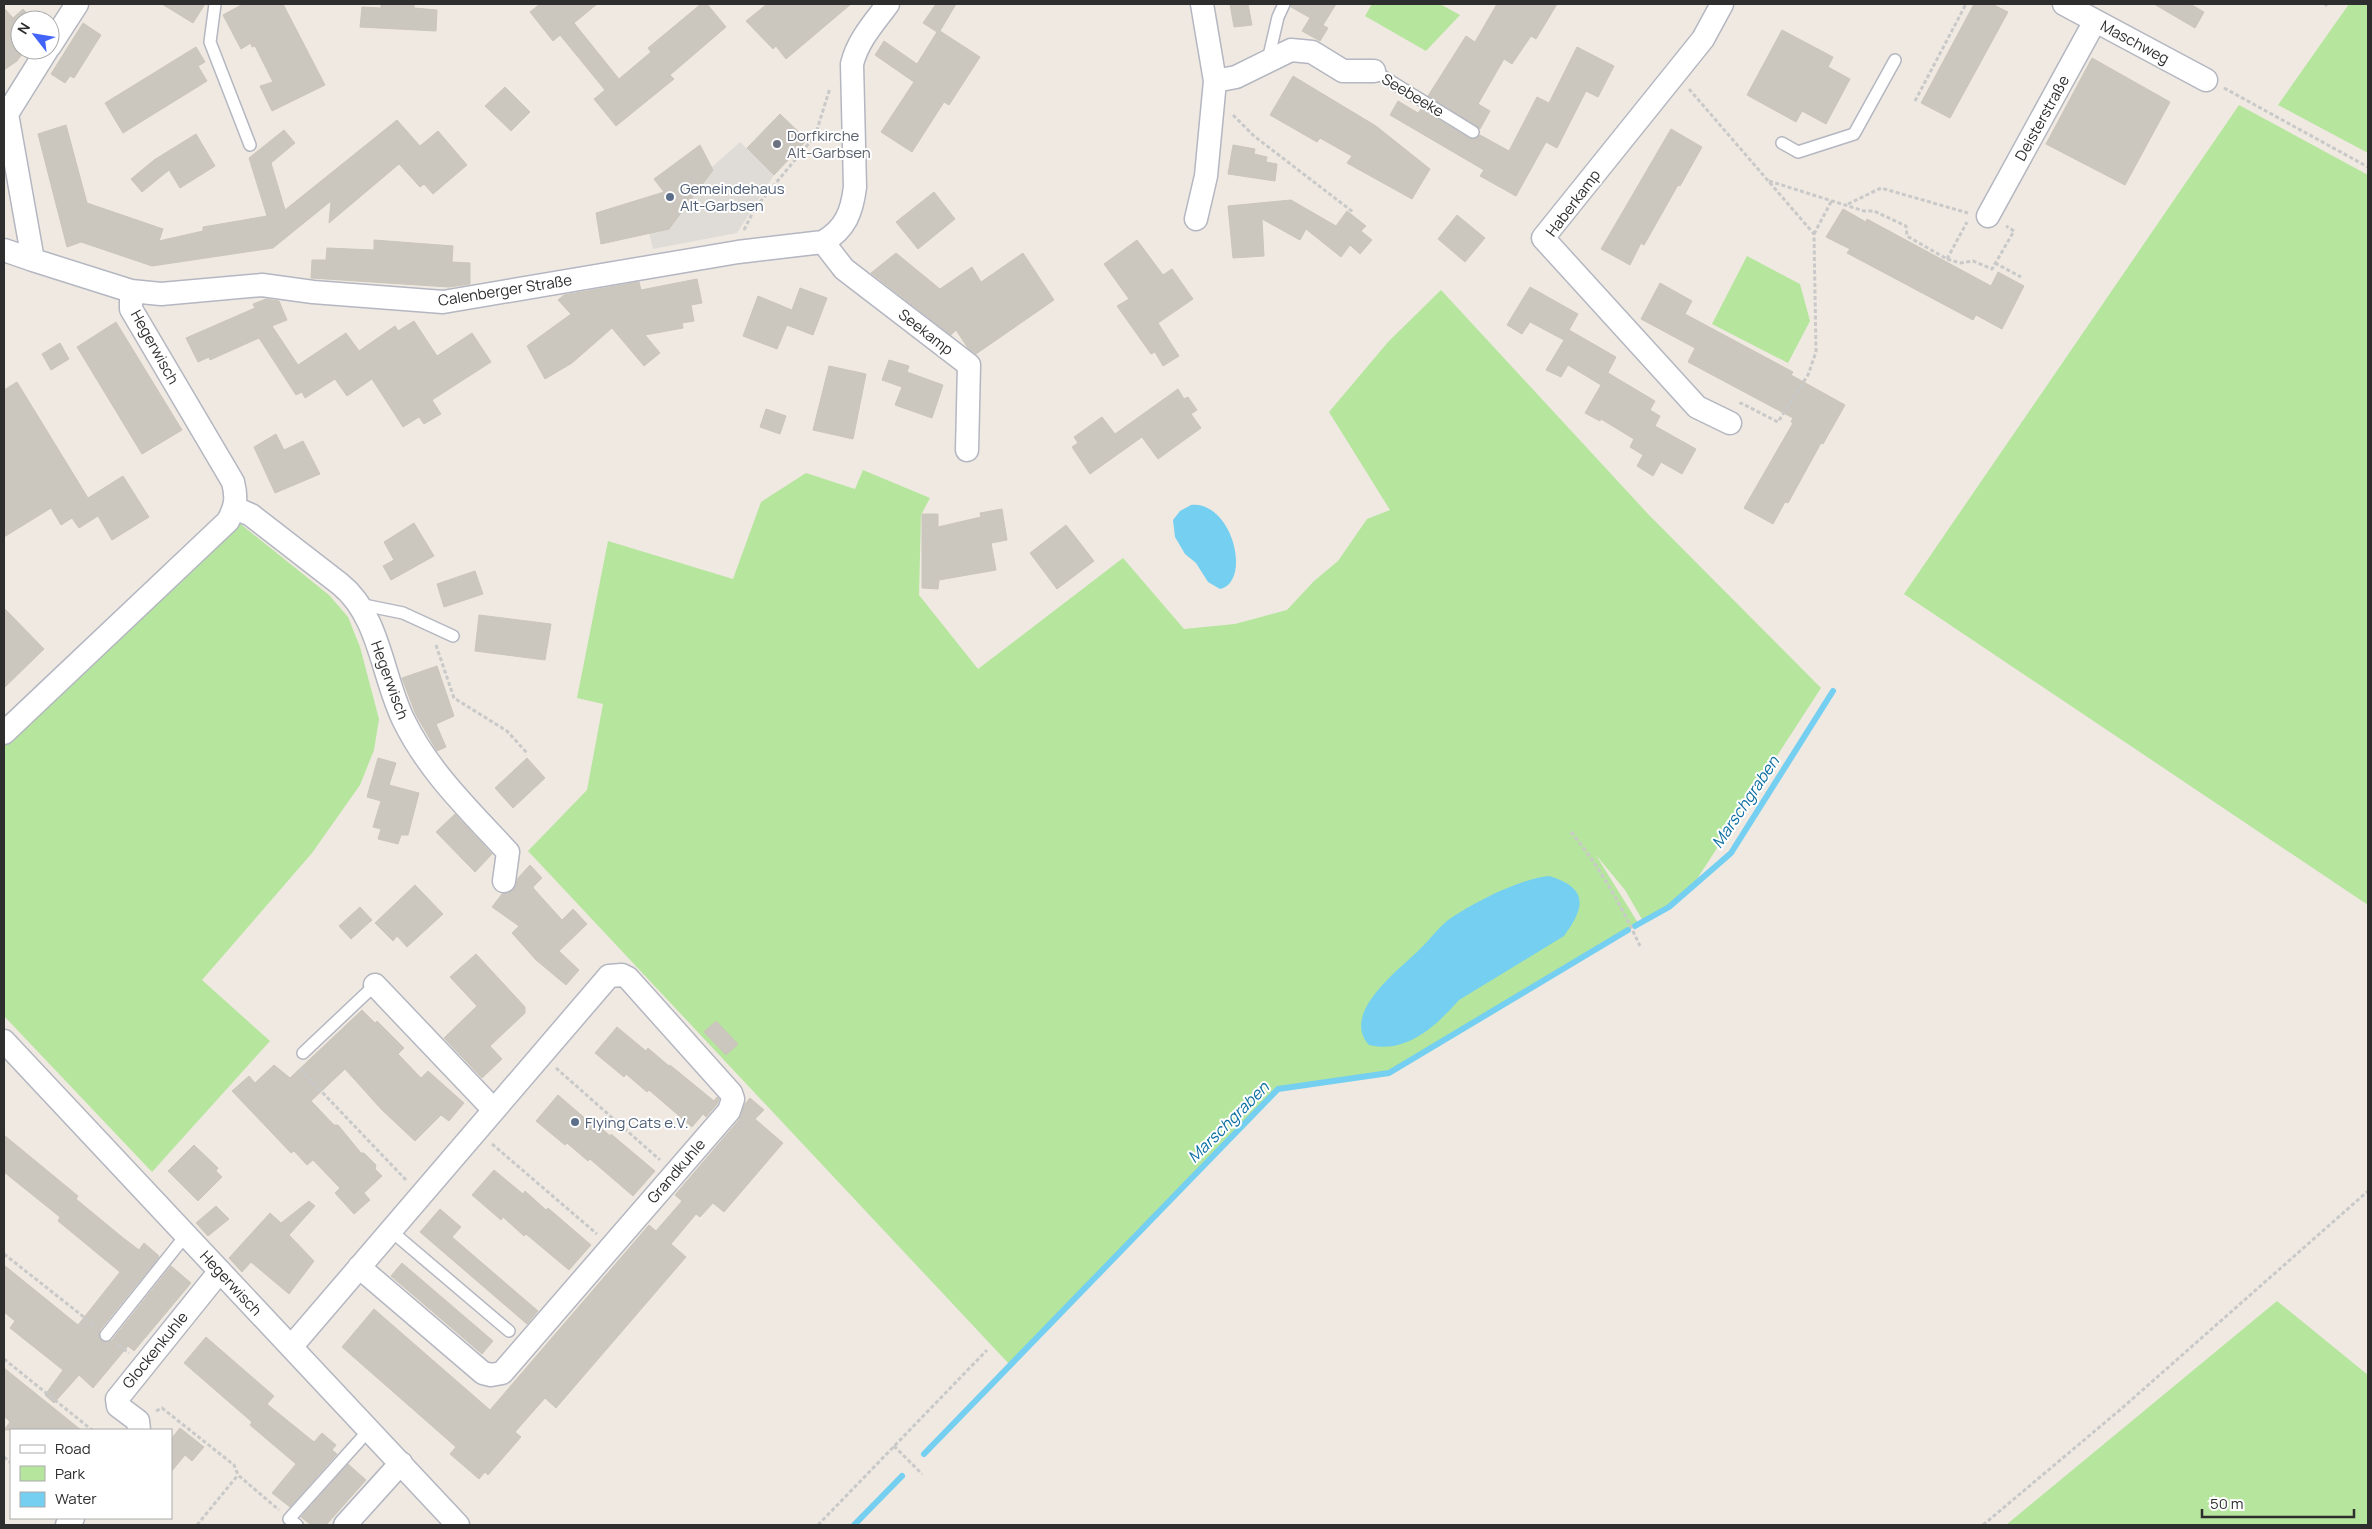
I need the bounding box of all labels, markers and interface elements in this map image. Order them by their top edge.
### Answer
north arrow [10,10,60,60]
street label: Maschweg [2097,15,2173,69]
text: N [13,19,34,37]
street label: Seebeeke [1378,68,1448,122]
street label: Deisterstraße [2010,71,2074,165]
place label: Dorfkirche Alt-Garbsen [787,125,871,163]
marker: Dorfkirche Alt-Garbsen [771,138,783,150]
street label: Haberkamp [1541,165,1605,241]
place label: Gemeindehaus Alt-Garbsen [680,178,785,216]
marker: Gemeindehaus Alt-Garbsen [664,191,676,203]
street label: Calenberger Straße [437,269,574,311]
street label: Seekamp [894,304,958,360]
street label: Hegerwisch [126,306,184,388]
street label: Hegerwisch [366,638,414,722]
water label: Marschgraben [1706,751,1784,852]
water label: Marschgraben [1183,1076,1274,1167]
place label: Flying Cats e.V. [585,1112,688,1133]
marker: Flying Cats e.V. [569,1116,581,1128]
street label: Grandkuhle [642,1134,710,1208]
street label: Hegerwisch [195,1246,267,1320]
street label: Glockenkuhle [117,1307,193,1393]
legend [10,1429,172,1519]
text: Road [55,1438,91,1459]
text: Park [55,1463,85,1484]
scale bar [2202,1486,2354,1518]
text: Water [55,1488,97,1509]
text: 50 m [2210,1493,2244,1514]

